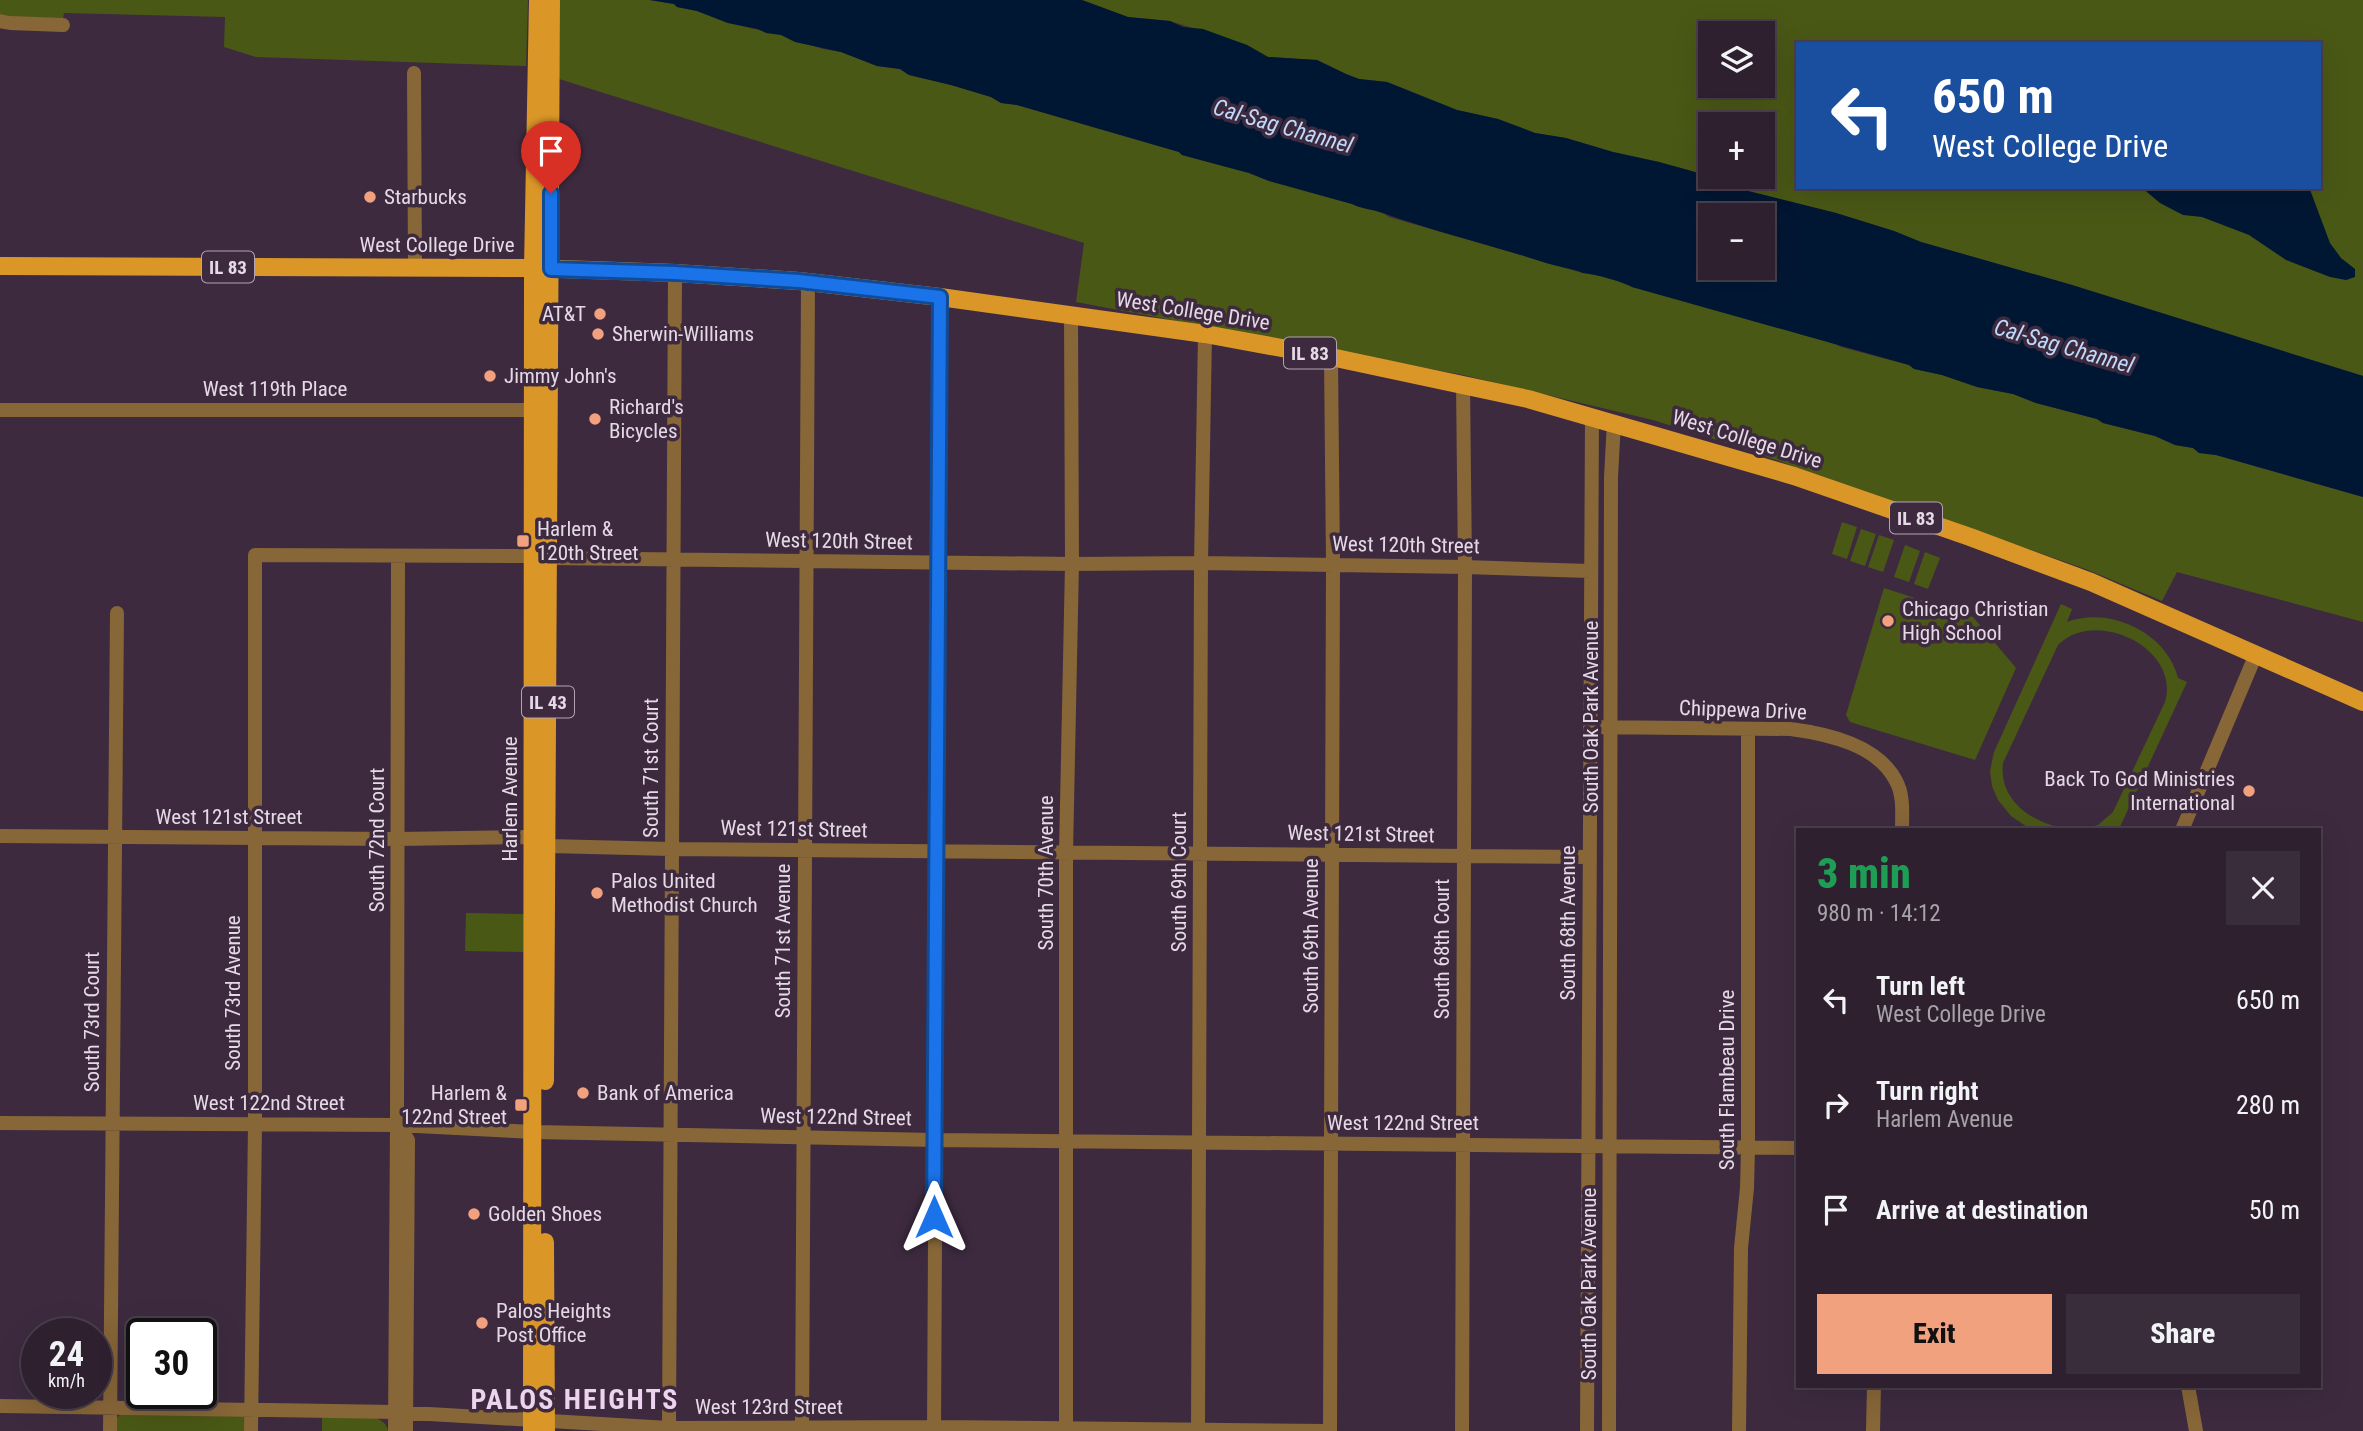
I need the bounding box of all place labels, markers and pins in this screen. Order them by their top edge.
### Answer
pin [521,121,581,193]
place label: Starbucks [384,185,467,209]
marker: Starbucks [362,189,378,205]
place label: AT&T [542,302,586,326]
marker: AT&T [592,306,608,322]
place label: Sherwin-Williams [612,322,754,346]
marker: Sherwin-Williams [590,326,606,342]
place label: Jimmy John's [504,364,617,388]
marker: Jimmy John's [482,368,498,384]
place label: Richard's Bicycles [609,395,684,443]
marker: Richard's Bicycles [587,411,603,427]
place label: Harlem & 120th Street [537,517,638,565]
marker: Harlem & 120th Street [515,533,531,549]
place label: Chicago Christian High School [1902,597,2048,645]
marker: Chicago Christian High School [1880,613,1896,629]
place label: Back To God Ministries International [2044,767,2235,815]
marker: Back To God Ministries International [2241,783,2257,799]
place label: Palos United Methodist Church [611,869,758,917]
marker: Palos United Methodist Church [589,885,605,901]
place label: Harlem & 122nd Street [401,1081,508,1129]
place label: Bank of America [597,1081,734,1105]
marker: Bank of America [575,1085,591,1101]
marker: Harlem & 122nd Street [513,1097,529,1113]
place label: Golden Shoes [488,1202,602,1226]
marker: Golden Shoes [466,1206,482,1222]
place label: Palos Heights Post Office [496,1299,611,1347]
marker: Palos Heights Post Office [474,1315,490,1331]

